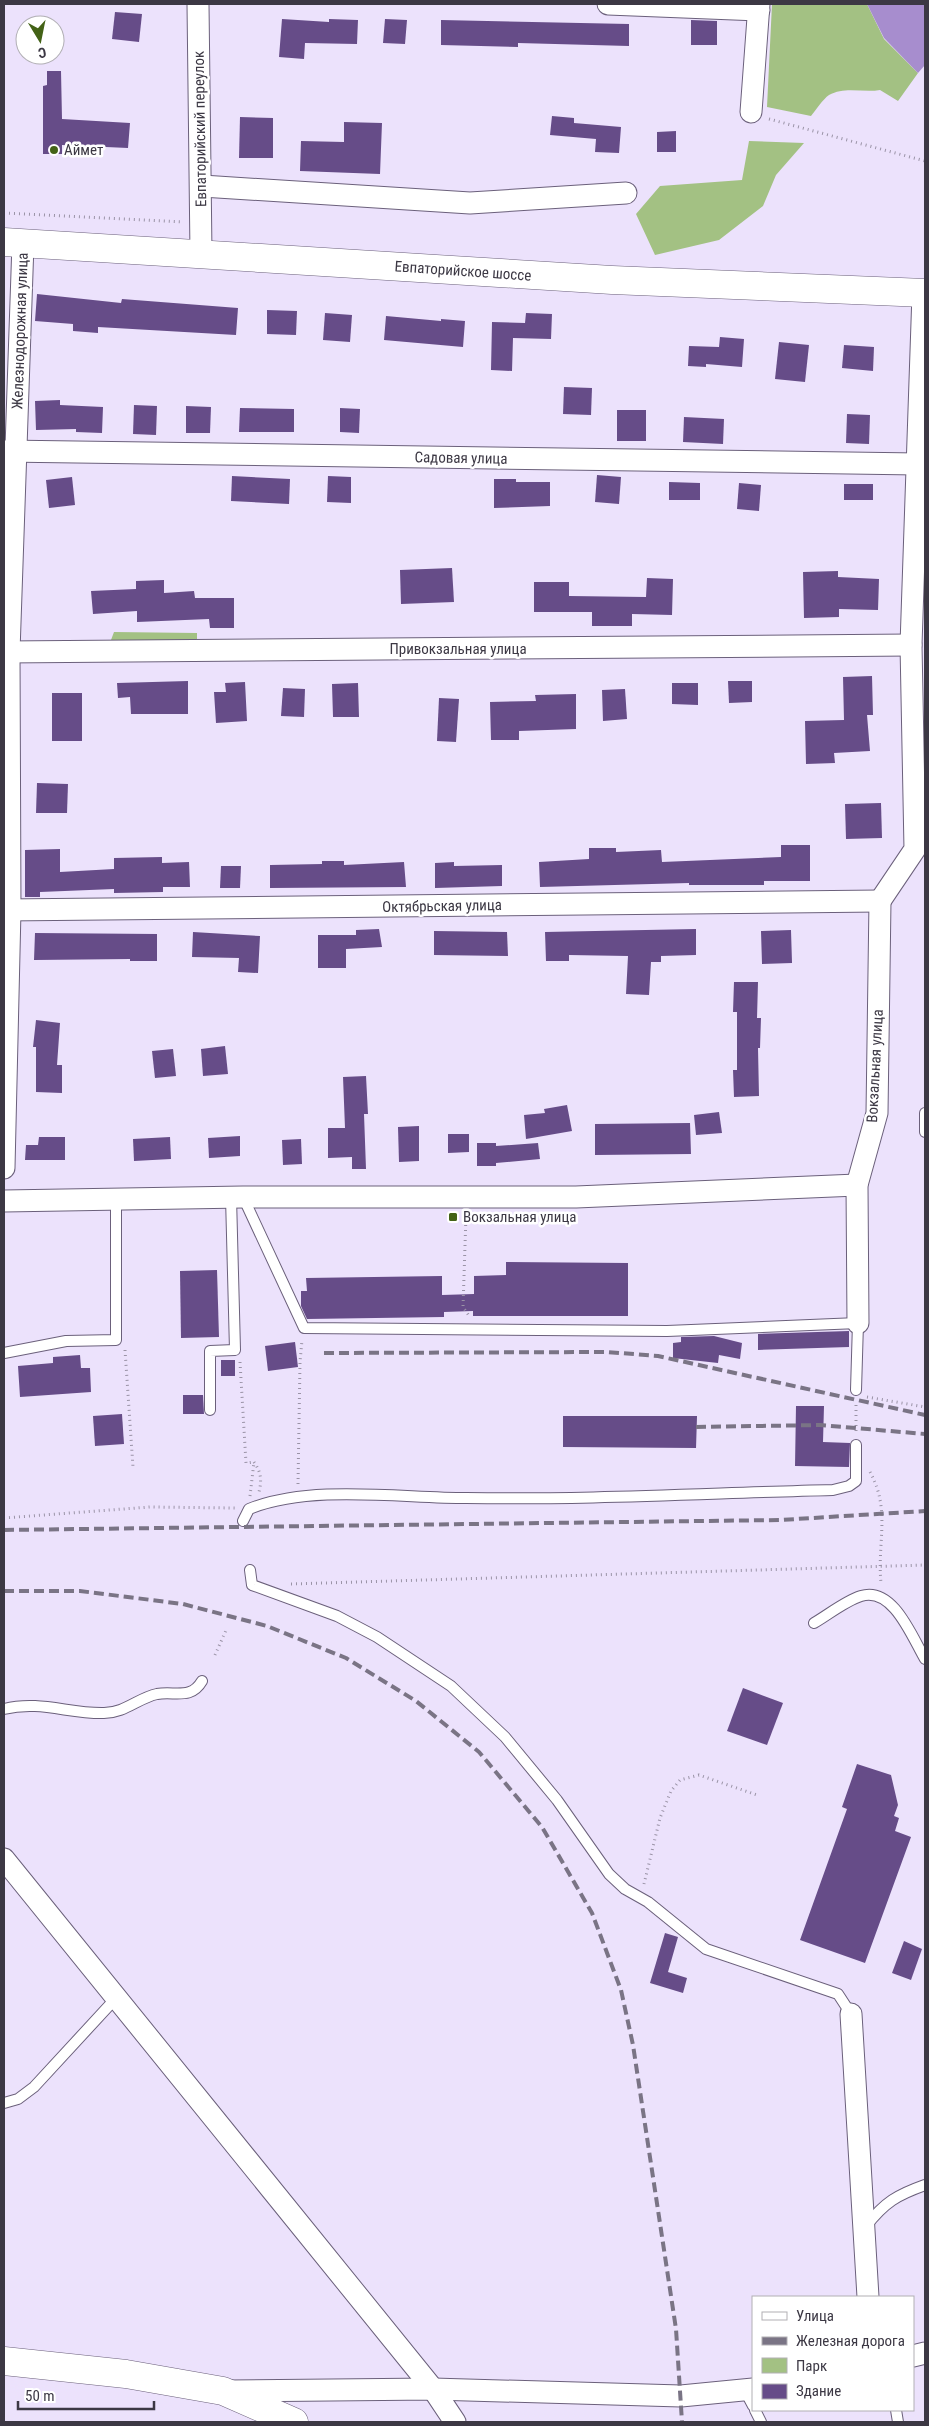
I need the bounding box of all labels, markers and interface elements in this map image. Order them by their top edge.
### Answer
north arrow [15,15,65,65]
text: С [37,44,48,61]
street label: Евпаторийский переулок [190,51,210,207]
place label: Аймет [64,141,103,159]
marker: Аймет [48,144,60,156]
street label: Железнодорожная улица [8,252,32,410]
street label: Евпаторийское шоссе [394,257,532,285]
street label: Садовая улица [414,448,508,468]
street label: Привокзальная улица [389,640,527,658]
street label: Октябрьская улица [382,896,502,916]
street label: Вокзальная улица [863,1009,887,1123]
place label: Вокзальная улица [463,1208,576,1226]
marker: Вокзальная улица [447,1211,459,1223]
legend [752,2296,914,2411]
text: Улица [796,2307,834,2325]
text: Железная дорога [796,2332,905,2350]
text: Парк [796,2357,827,2375]
scale bar [18,2378,154,2410]
text: Здание [796,2382,841,2400]
text: 50 m [25,2387,55,2405]

